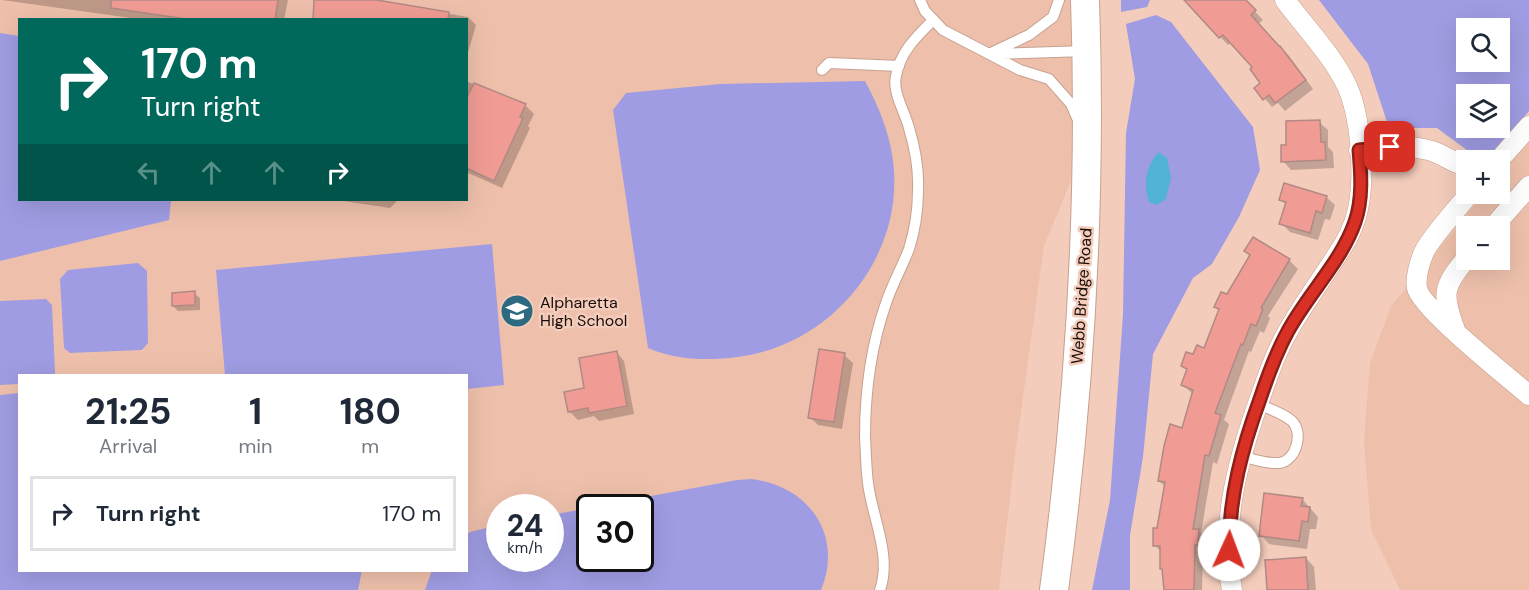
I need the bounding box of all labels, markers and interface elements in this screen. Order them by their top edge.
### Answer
map controls [1456,18,1510,270]
button: search [1456,18,1510,72]
text: 170 m [141,36,258,91]
icon: right [42,42,120,120]
button: layers [1456,84,1510,138]
text: Turn right [141,89,261,124]
pin [1364,121,1415,172]
icon: arrive [1373,130,1406,163]
button: + [1456,150,1510,204]
icon: left [132,156,165,189]
icon: ahead [195,156,228,189]
icon: ahead [258,156,291,189]
icon: right [321,156,354,189]
button: − [1456,216,1510,270]
street label: Webb Bridge Road [1066,227,1097,365]
place label: Alpharetta High School [540,292,627,331]
school or university icon: Alpharetta High School [499,293,535,329]
text: 21:25 [85,388,171,435]
text: 1 [249,388,262,435]
text: 180 [340,388,401,435]
text: Arrival [99,433,157,459]
text: min [238,433,273,459]
text: m [361,433,379,459]
speed limit sign: 30 [576,494,654,572]
icon: right [45,497,78,530]
text: Turn right [96,499,201,528]
text: 170 m [382,499,441,528]
text: 24 [507,506,543,545]
position arrow [1197,518,1261,582]
text: km/h [507,538,543,558]

